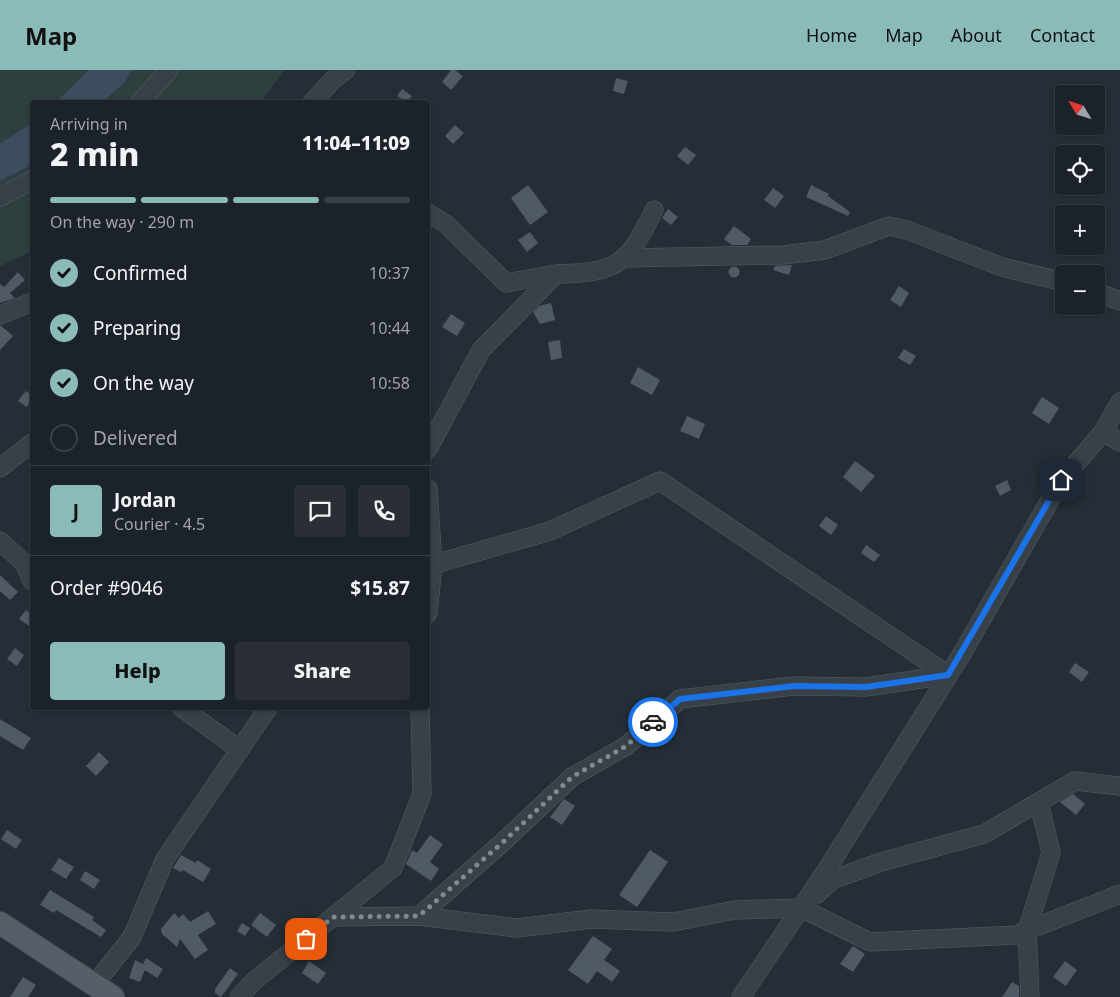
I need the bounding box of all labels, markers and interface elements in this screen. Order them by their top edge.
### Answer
text: Map [25,19,77,52]
text: Home [806,23,857,47]
text: Map [885,23,923,47]
text: About [951,23,1002,47]
text: Contact [1030,23,1095,47]
north arrow [1055,85,1105,135]
map controls [1055,85,1105,315]
text: Arriving in [50,113,128,135]
text: 11:04–11:09 [302,130,410,156]
text: 2 min [50,132,139,175]
button: locate [1055,145,1105,195]
button: + [1055,205,1105,255]
text: On the way · 290 m [50,211,194,233]
icon: check [50,259,78,287]
text: Confirmed [93,260,188,286]
text: 10:37 [369,262,410,284]
button: − [1055,265,1105,315]
icon: check [50,314,78,342]
text: Preparing [93,315,181,341]
text: 10:44 [369,317,410,339]
icon: check [50,369,78,397]
text: On the way [93,370,194,396]
text: 10:58 [369,372,410,394]
text: Delivered [93,425,178,451]
pin [1040,459,1082,501]
icon: home [1047,466,1075,494]
button: chat [294,485,346,537]
button: phone [358,485,410,537]
text: Jordan [114,487,176,513]
text: J [73,498,79,524]
text: Courier · 4.5 [114,513,205,535]
text: Order #9046 [50,575,163,601]
text: $15.87 [350,575,410,601]
button: Help [50,642,225,700]
button: Share [235,642,410,700]
courier [628,697,678,747]
icon: car [639,708,667,736]
pin [285,918,327,960]
icon: bag [292,925,320,953]

